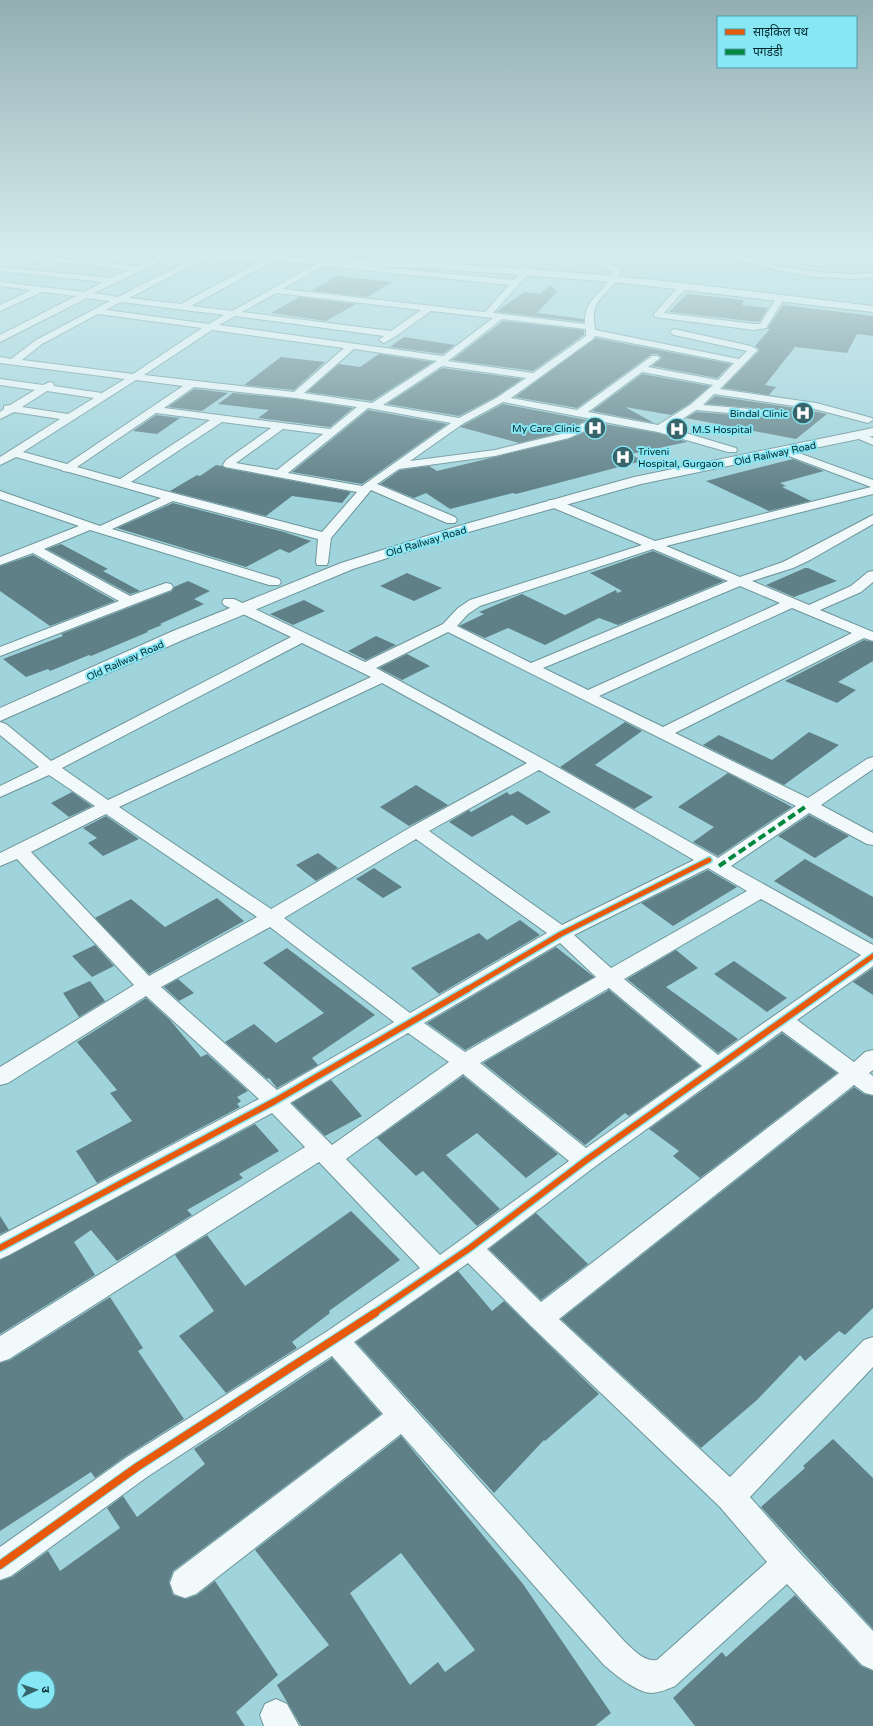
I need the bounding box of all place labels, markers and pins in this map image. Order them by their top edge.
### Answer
hospital icon: Bindal Clinic [790,400,816,426]
place label: Bindal Clinic [730,408,788,420]
hospital icon: My Care Clinic [582,415,608,441]
hospital icon: M.S Hospital [664,416,690,442]
place label: My Care Clinic [512,423,580,435]
place label: M.S Hospital [692,424,752,436]
hospital icon: Triveni Hospital, Gurgaon [610,444,636,470]
place label: Triveni Hospital, Gurgaon [638,446,724,470]

